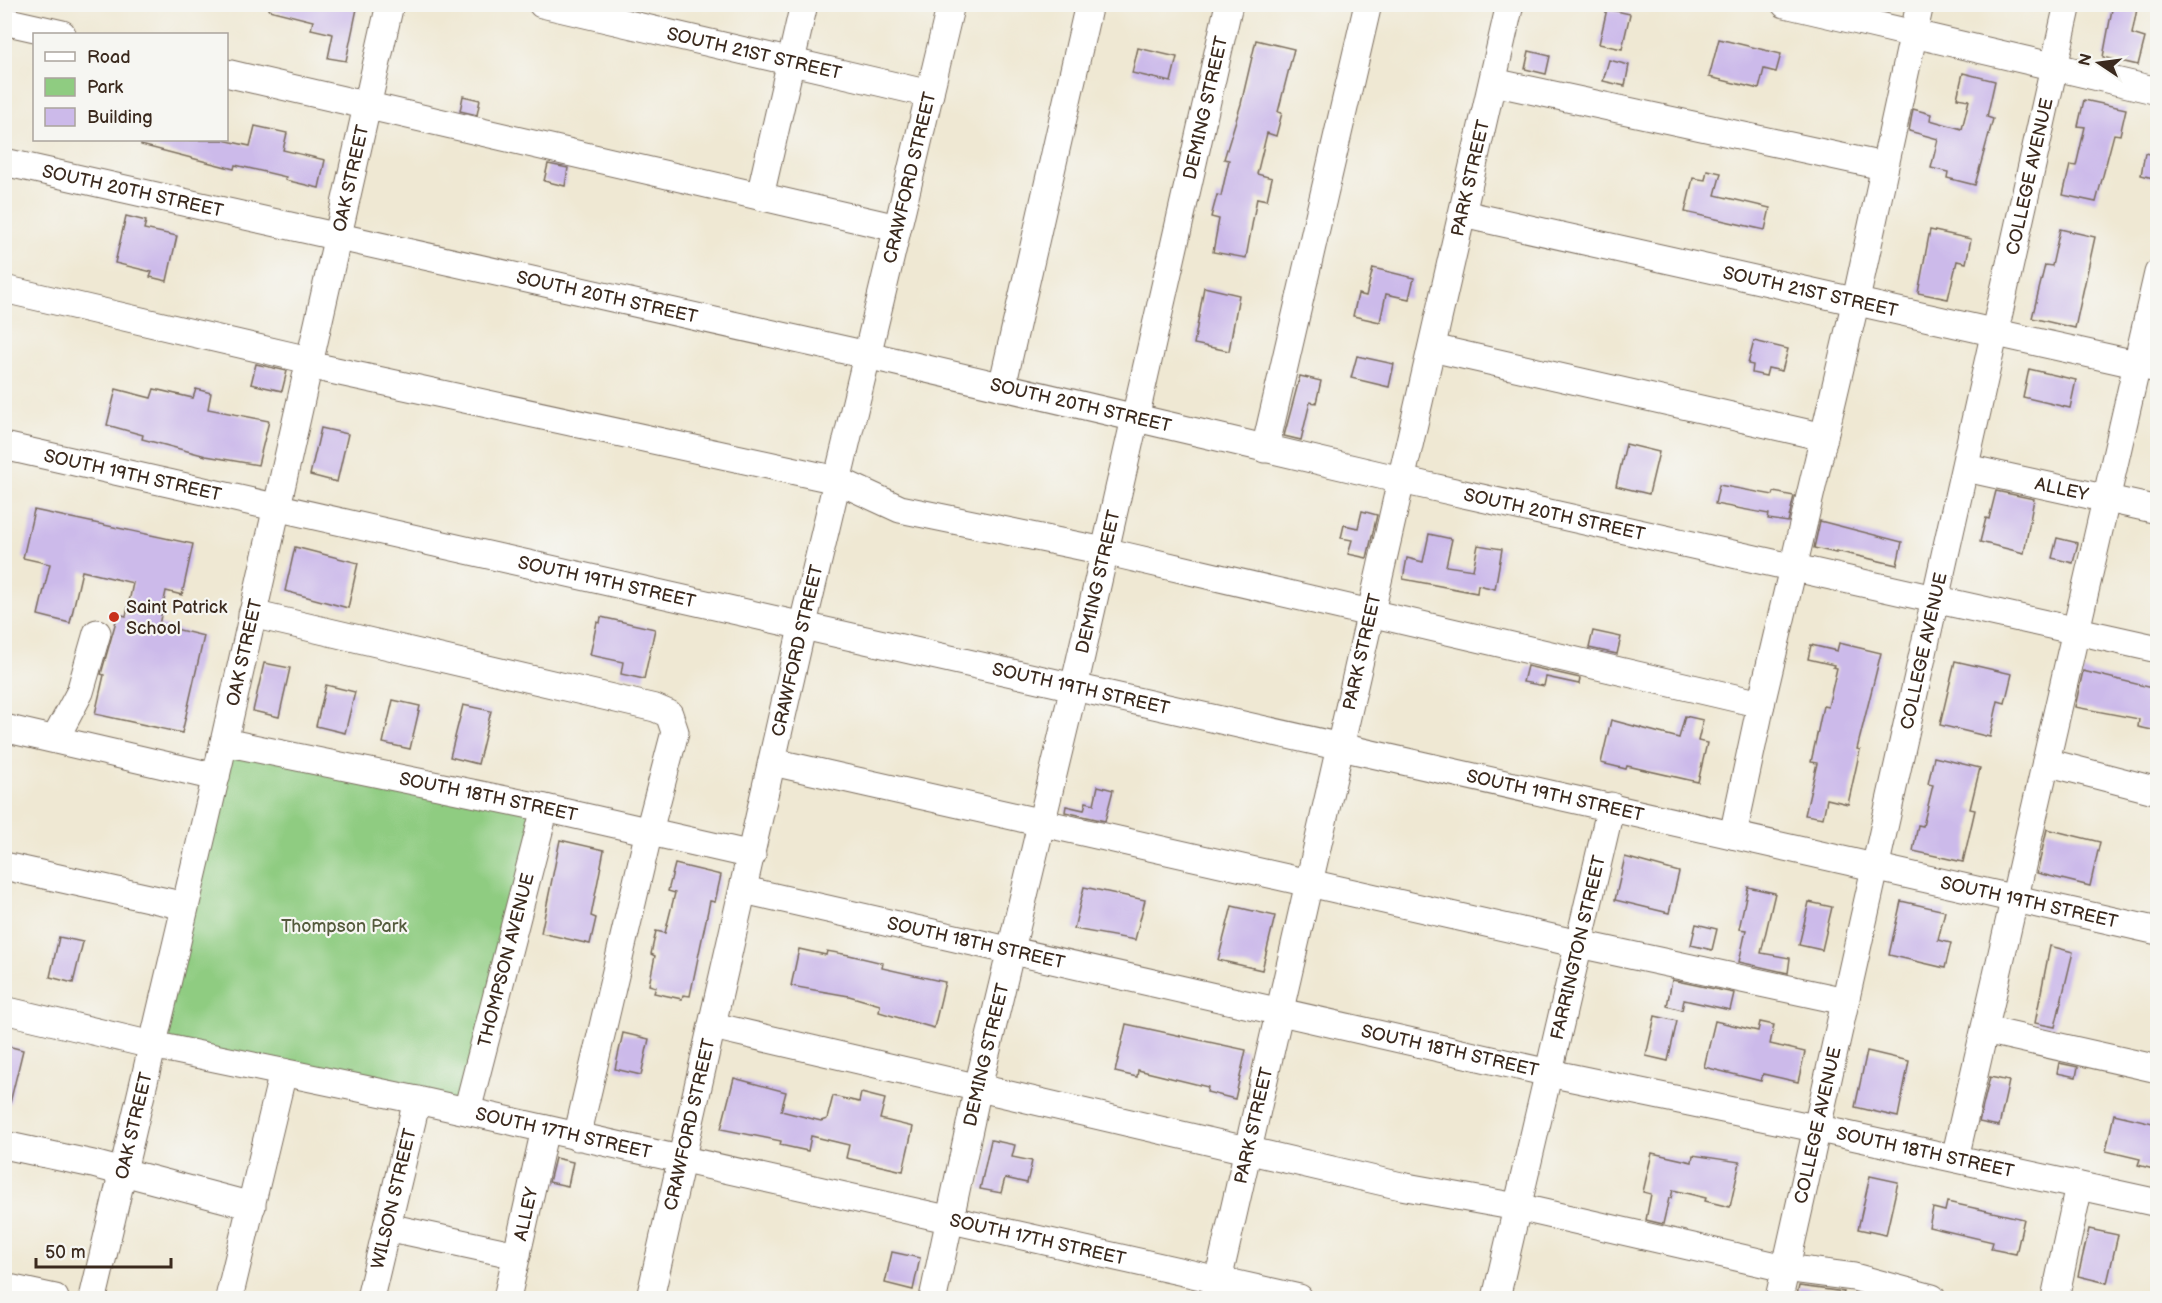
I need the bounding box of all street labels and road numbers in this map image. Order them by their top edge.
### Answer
street label: SOUTH 21ST STREET [665,23,844,84]
street label: DEMING STREET [1179,34,1232,182]
street label: CRAWFORD STREET [879,90,941,266]
street label: COLLEGE AVENUE [2002,96,2058,257]
street label: PARK STREET [1447,118,1494,238]
street label: OAK STREET [329,123,374,234]
street label: SOUTH 20TH STREET [40,161,226,222]
street label: SOUTH 21ST STREET [1721,262,1900,322]
street label: SOUTH 20TH STREET [514,267,700,328]
street label: SOUTH 20TH STREET [988,374,1174,437]
street label: SOUTH 19TH STREET [42,445,224,506]
street label: ALLEY [2033,473,2091,506]
street label: SOUTH 20TH STREET [1462,484,1647,545]
street label: DEMING STREET [1072,508,1125,656]
street label: SOUTH 19TH STREET [516,552,698,612]
street label: CRAWFORD STREET [768,563,828,739]
street label: COLLEGE AVENUE [1896,570,1952,732]
street label: PARK STREET [1339,591,1386,712]
street label: OAK STREET [222,597,267,708]
street label: SOUTH 19TH STREET [990,659,1172,719]
street label: SOUTH 19TH STREET [1464,766,1646,826]
street label: SOUTH 18TH STREET [397,768,580,826]
street label: FARRINGTON STREET [1547,853,1610,1042]
street label: THOMPSON AVENUE [474,871,539,1049]
street label: SOUTH 19TH STREET [1938,872,2120,933]
street label: SOUTH 18TH STREET [885,913,1067,974]
street label: DEMING STREET [960,981,1014,1128]
street label: SOUTH 18TH STREET [1359,1021,1541,1081]
street label: CRAWFORD STREET [660,1036,720,1212]
street label: COLLEGE AVENUE [1790,1045,1846,1206]
street label: PARK STREET [1230,1065,1277,1186]
street label: OAK STREET [111,1070,157,1181]
street label: SOUTH 17TH STREET [474,1103,654,1163]
street label: SOUTH 18TH STREET [1834,1123,2016,1182]
street label: WILSON STREET [367,1126,421,1271]
street label: ALLEY [510,1185,543,1243]
street label: SOUTH 17TH STREET [948,1210,1128,1270]

